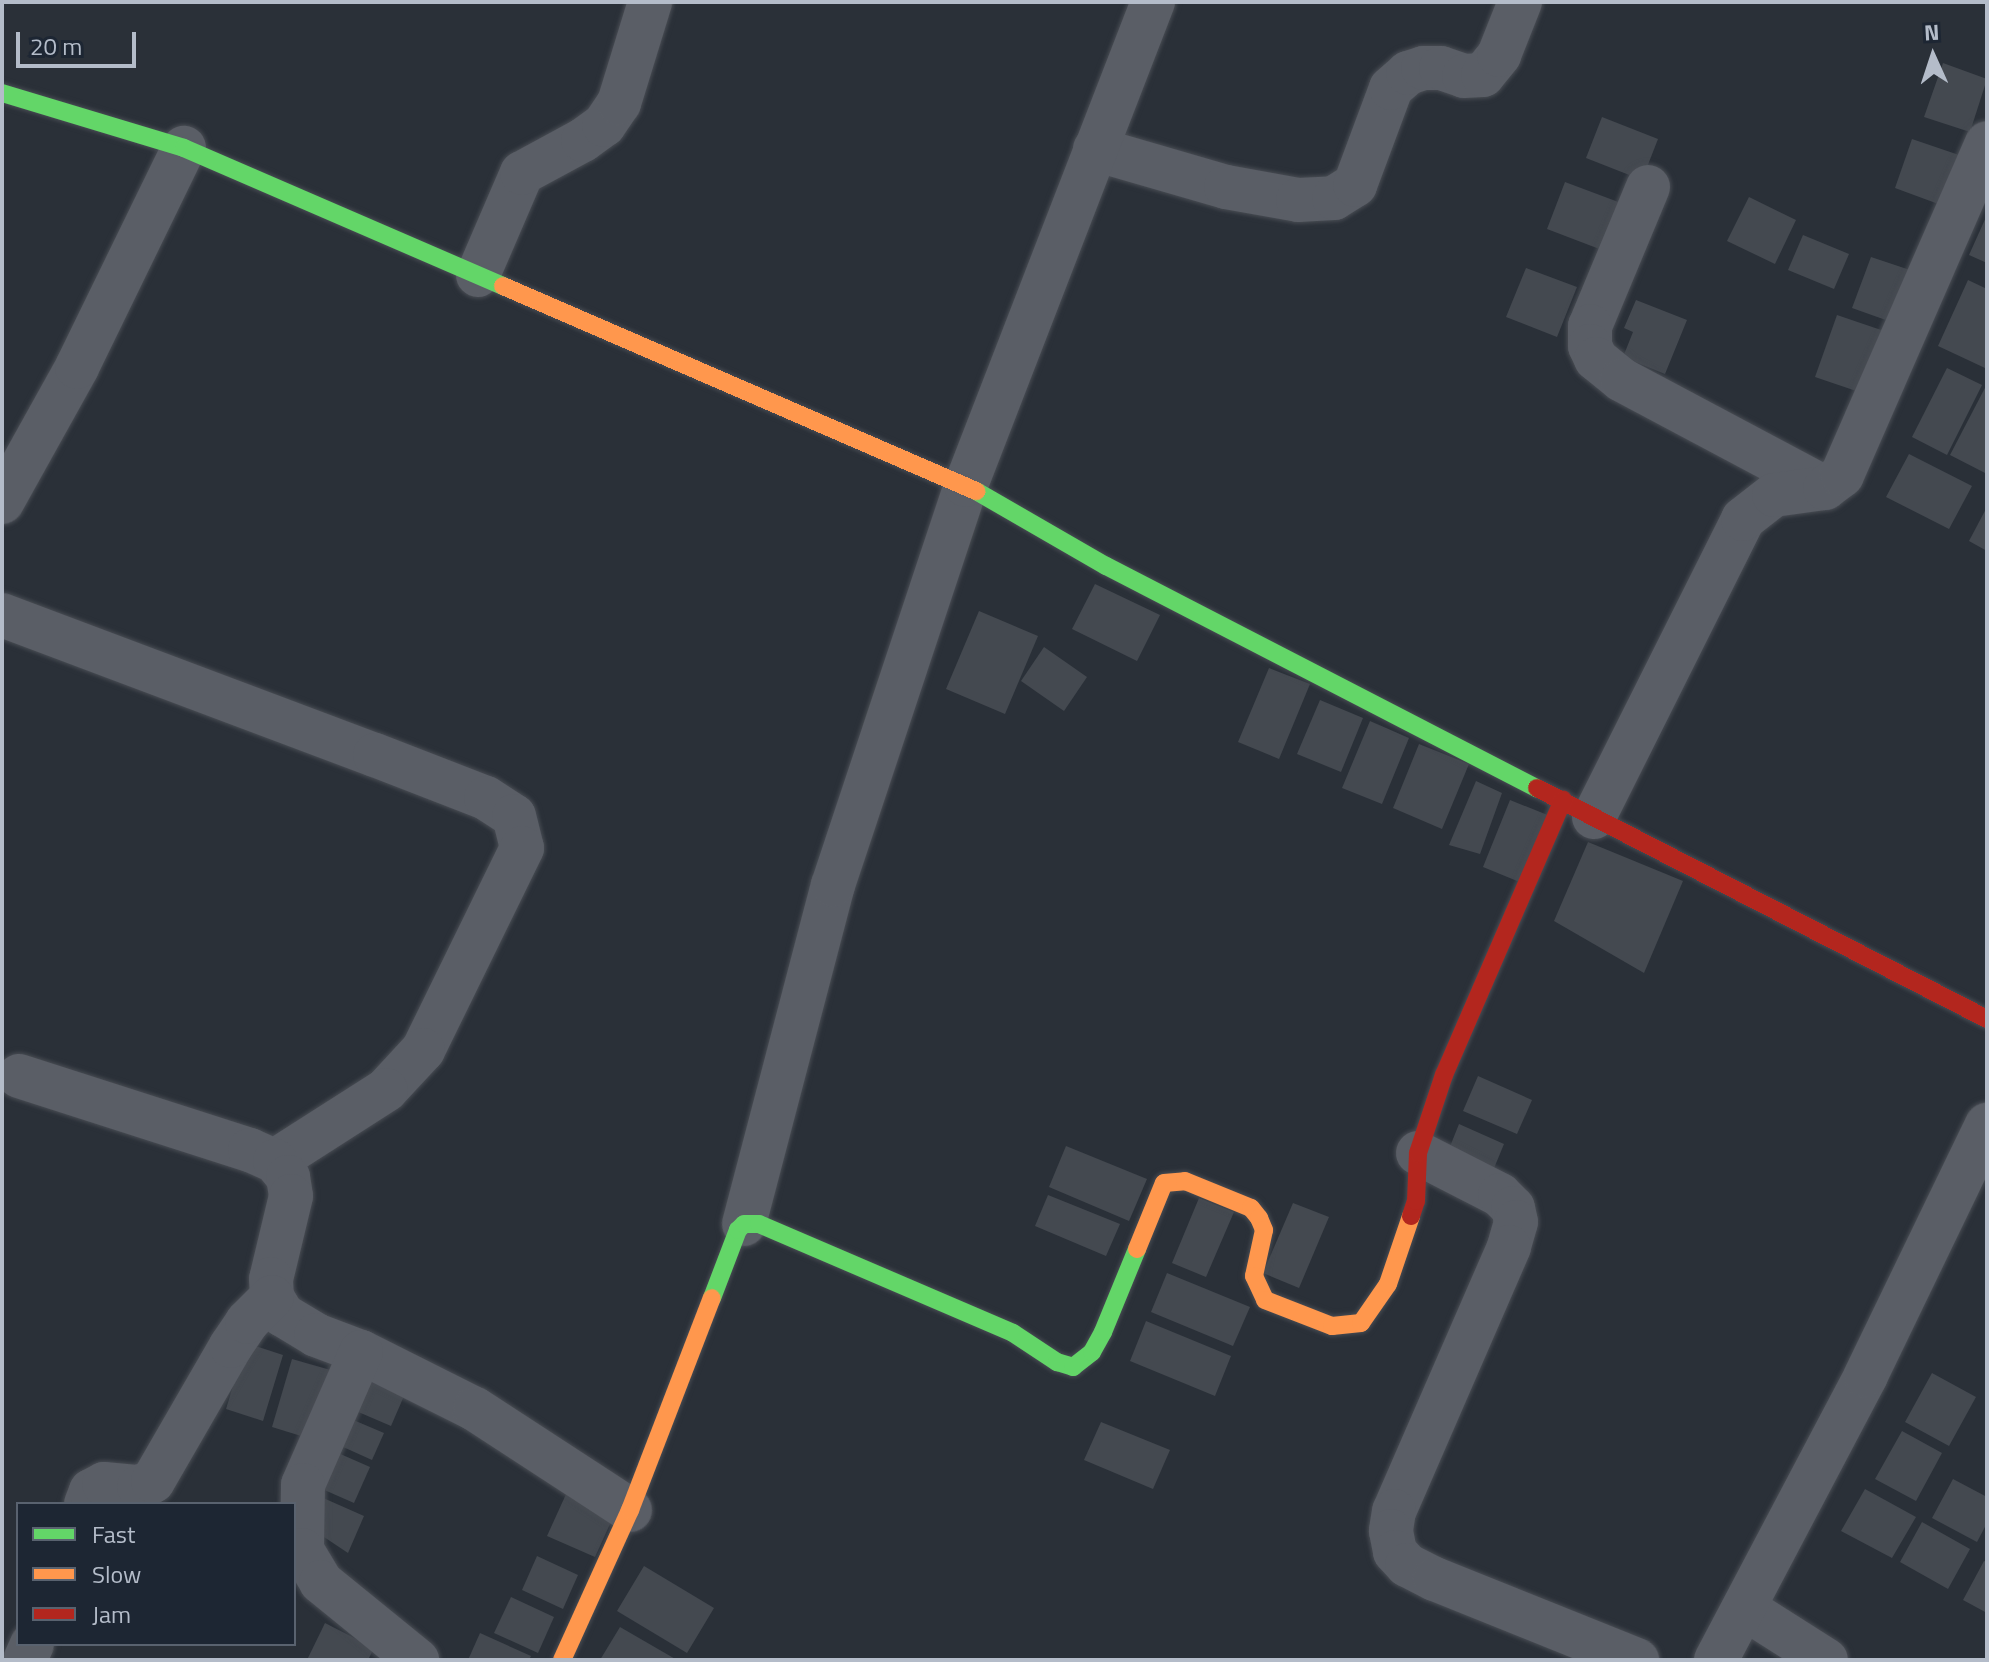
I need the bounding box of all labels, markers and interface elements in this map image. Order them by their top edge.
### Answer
text: N [1923,15,1940,49]
scale bar [20,16,140,66]
north arrow [1893,16,1973,96]
text: 20 m [30,28,82,64]
legend [16,1502,296,1646]
text: Fast [92,1516,135,1552]
text: Slow [92,1556,141,1592]
text: Jam [92,1596,131,1632]

